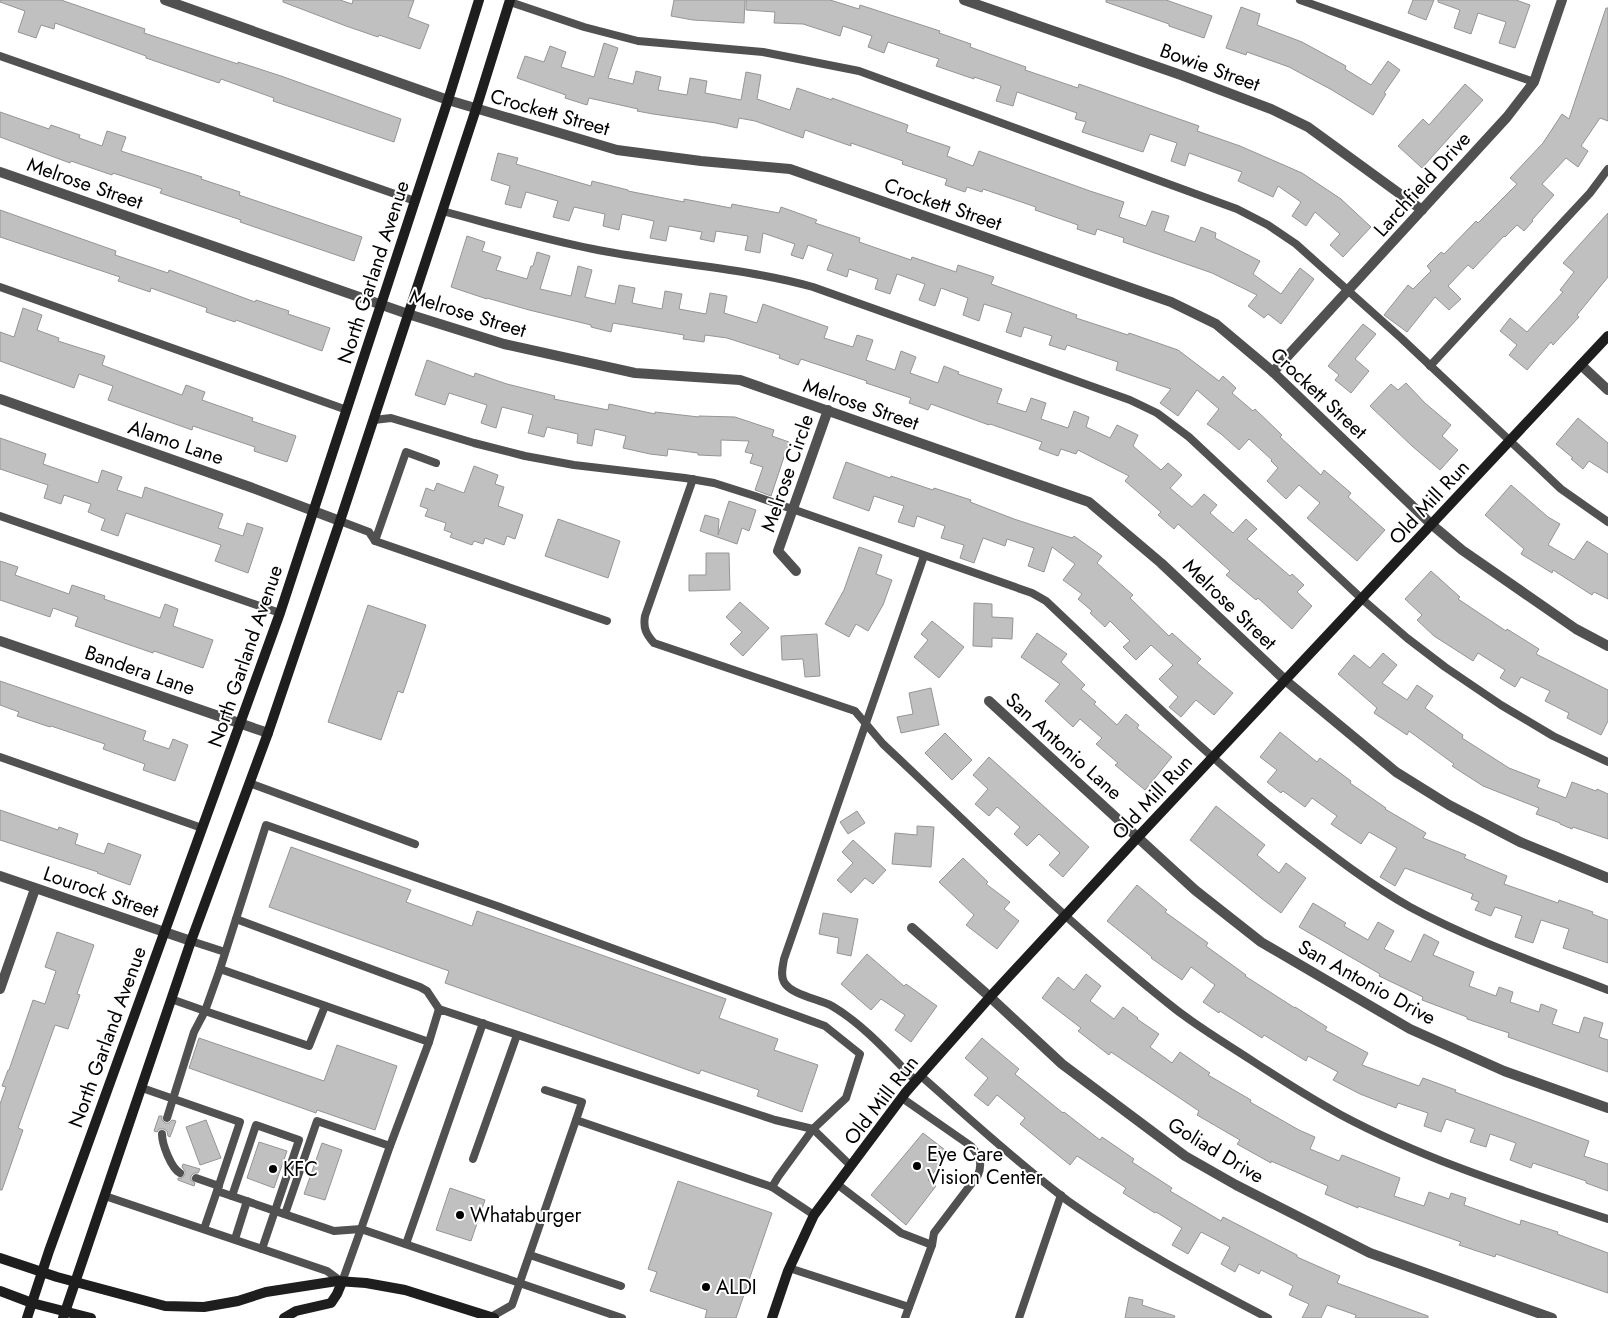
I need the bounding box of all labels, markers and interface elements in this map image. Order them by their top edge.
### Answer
street label: Bowie Street [1156,36,1264,99]
street label: Crockett Street [487,82,613,143]
street label: Larchfield Drive [1367,125,1478,243]
street label: Melrose Street [23,150,147,217]
street label: Crockett Street [880,171,1006,238]
street label: North Garland Avenue [330,177,417,367]
street label: Melrose Street [406,282,530,345]
street label: Crockett Street [1264,341,1374,446]
street label: Melrose Street [799,371,923,438]
street label: Melrose Circle [754,410,821,536]
street label: Alamo Lane [124,413,228,472]
street label: Old Mill Run [1382,453,1476,551]
street label: Melrose Street [1176,552,1283,657]
street label: North Garland Avenue [201,561,290,751]
street label: Bandera Lane [81,638,199,703]
street label: San Antonio Lane [999,686,1129,807]
street label: Old Mill Run [1105,748,1199,846]
street label: Lourock Street [39,859,162,926]
street label: San Antonio Drive [1293,933,1441,1032]
street label: North Garland Avenue [61,942,154,1132]
street label: Old Mill Run [837,1049,926,1151]
street label: Goliad Drive [1162,1110,1269,1191]
place label: Eye Care Vision Center [927,1140,1043,1192]
place label: KFC [283,1155,318,1184]
marker: Eye Care Vision Center [911,1160,923,1172]
marker: KFC [267,1163,279,1175]
place label: Whataburger [470,1201,581,1230]
marker: Whataburger [454,1209,466,1221]
place label: ALDI [716,1273,757,1302]
marker: ALDI [700,1281,712,1293]

